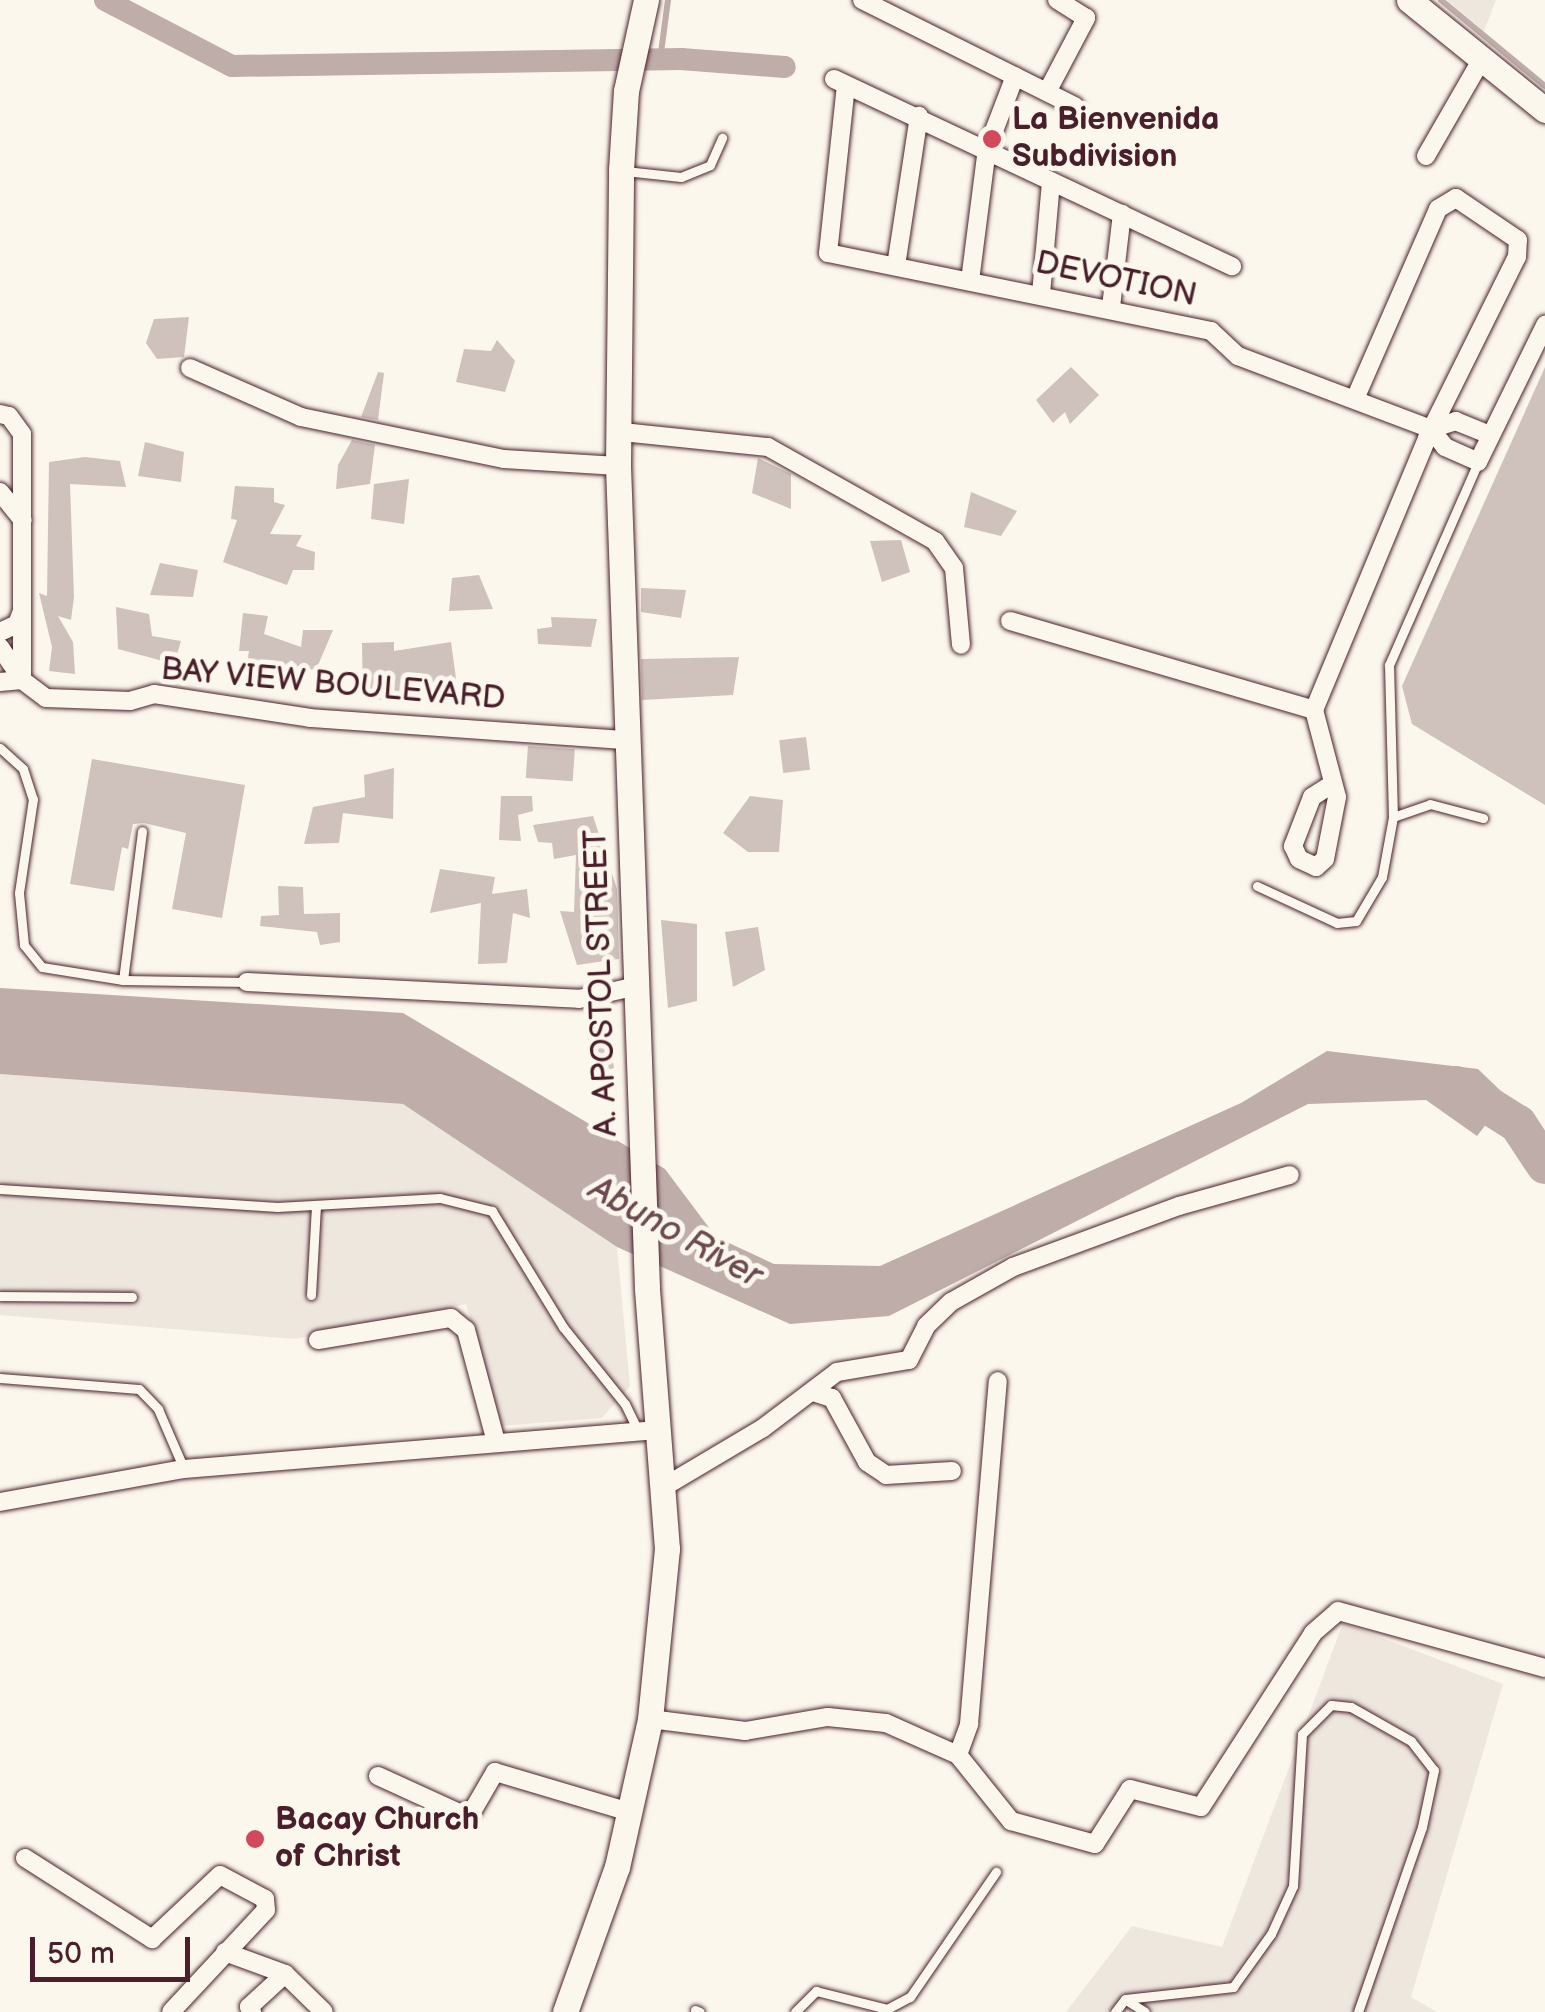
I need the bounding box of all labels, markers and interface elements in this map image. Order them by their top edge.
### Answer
place label: La Bienvenida Subdivision [1012,102,1219,177]
marker: La Bienvenida Subdivision [981,128,1003,150]
street label: DEVOTION [1032,244,1200,316]
street label: BAY VIEW BOULEVARD [159,651,507,719]
street label: A. APOSTOL STREET [577,828,627,1138]
water label: Abuno River [581,1168,769,1298]
place label: Bacay Church of Christ [275,1802,480,1877]
marker: Bacay Church of Christ [244,1828,266,1850]
scale bar [35,1917,195,1979]
text: 50 m [47,1936,115,1972]

